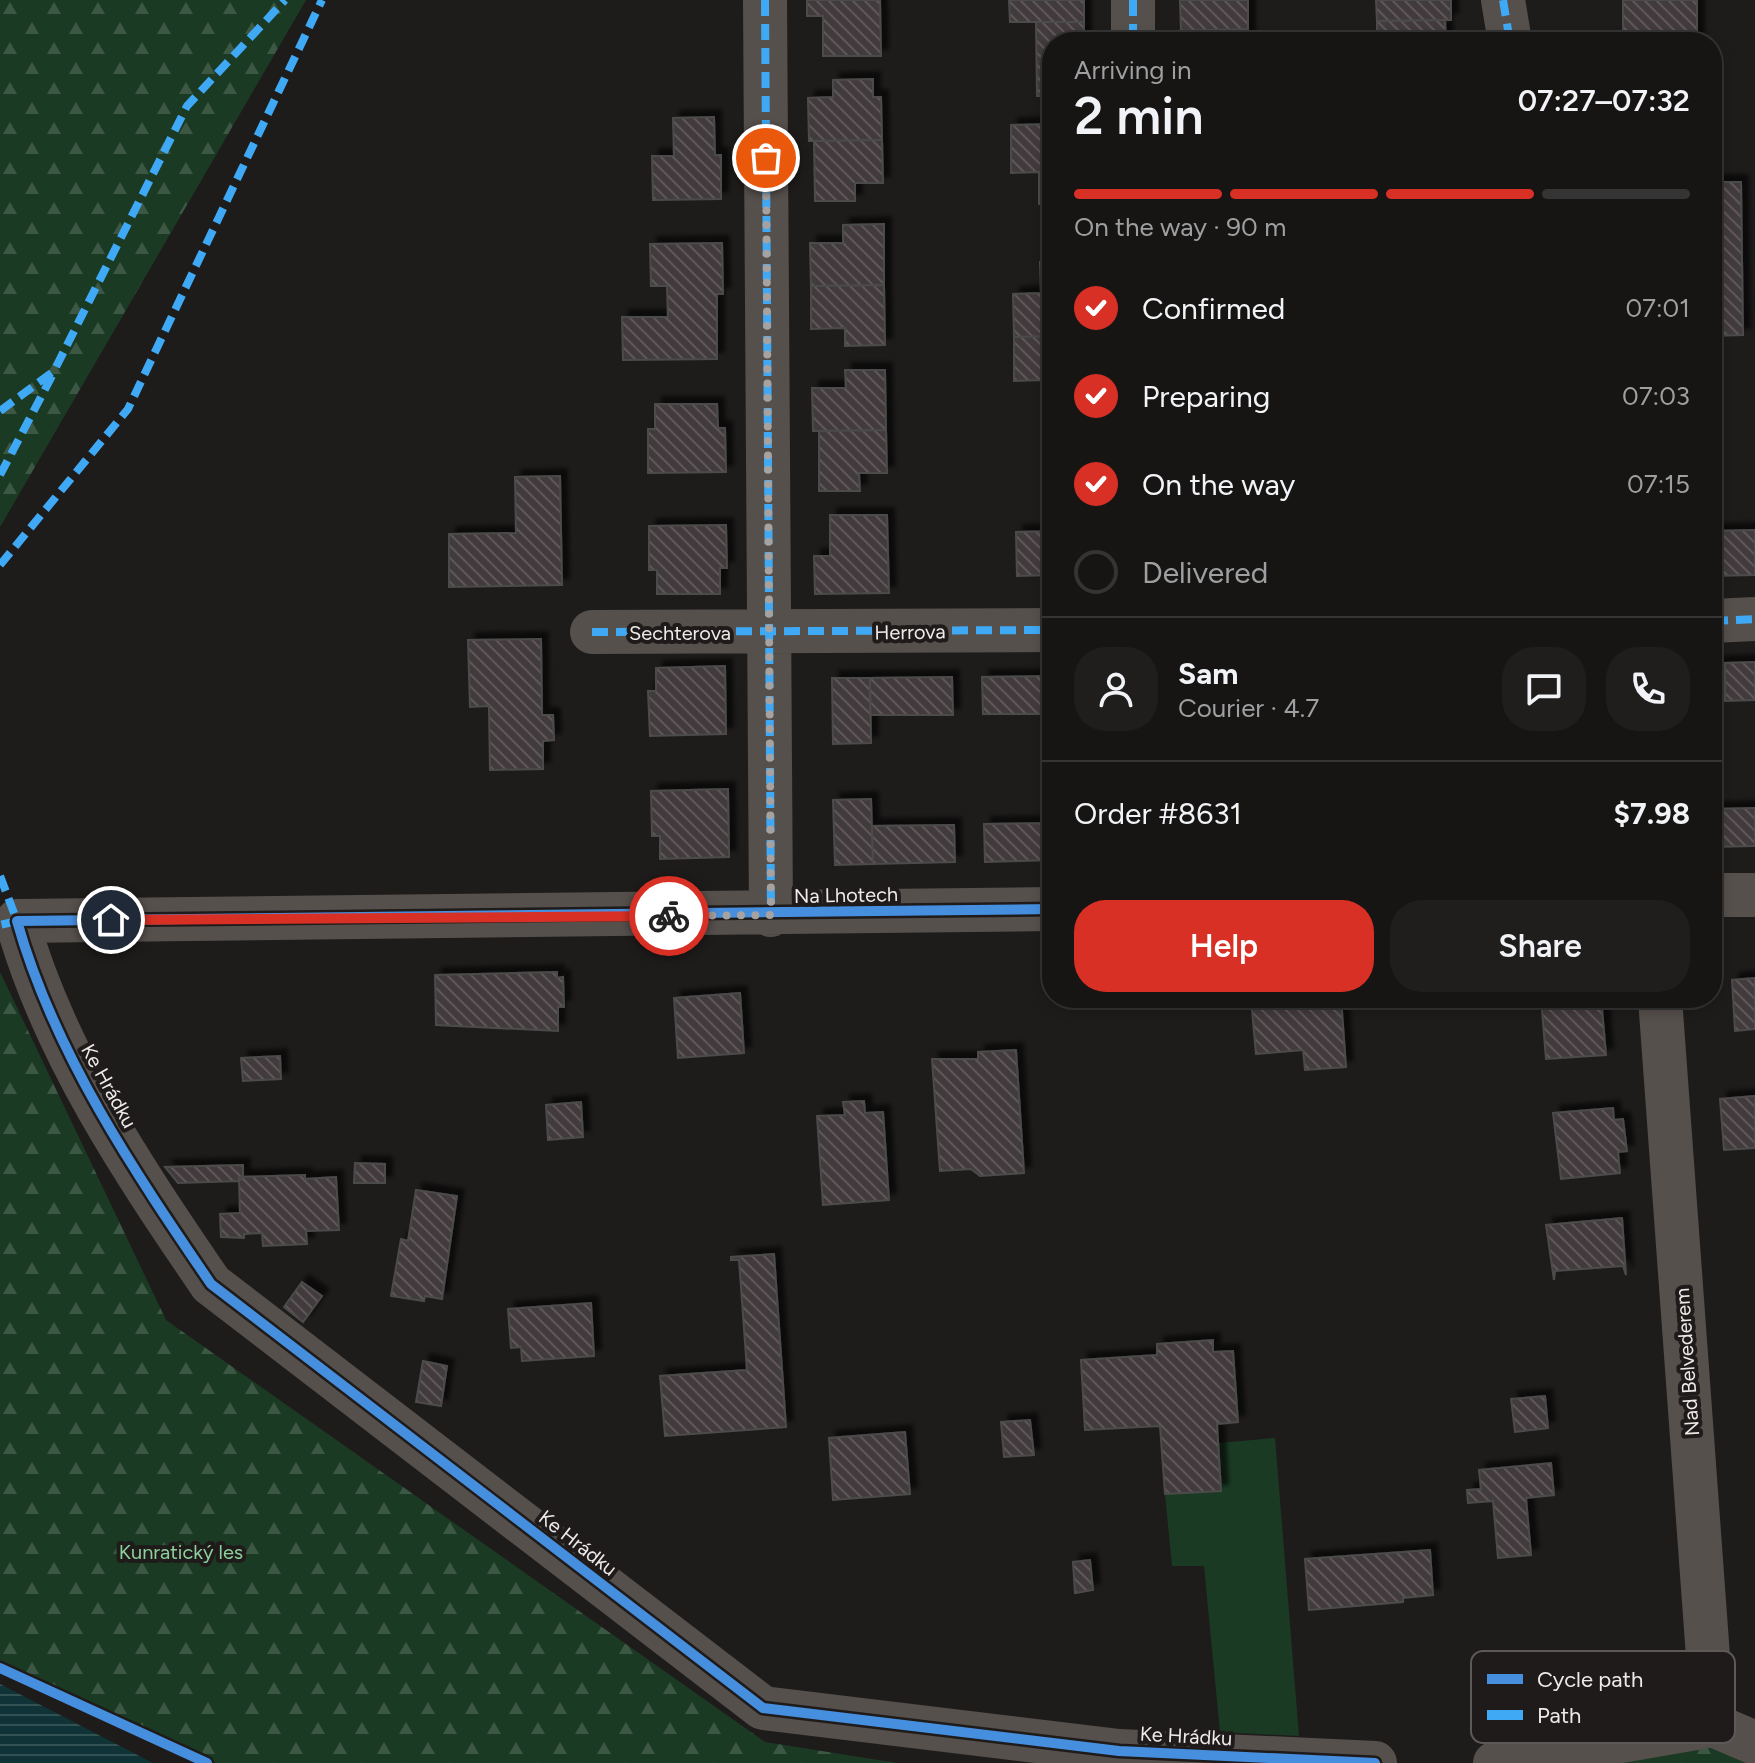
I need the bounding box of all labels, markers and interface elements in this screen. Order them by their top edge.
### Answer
text: Arriving in [1074,54,1192,86]
text: 07:27–07:32 [1518,82,1690,119]
text: 2 min [1074,85,1203,147]
pin [732,124,800,192]
icon: bag [744,136,788,180]
text: On the way · 90 m [1074,211,1286,243]
icon: check [1074,286,1118,330]
text: Confirmed [1142,290,1285,327]
text: 07:01 [1625,292,1690,324]
icon: check [1074,374,1118,418]
text: Preparing [1142,378,1270,415]
text: 07:03 [1622,380,1690,412]
icon: check [1074,462,1118,506]
text: On the way [1142,466,1295,503]
text: 07:15 [1627,468,1690,500]
text: Delivered [1142,554,1268,591]
street label: Herrova [874,619,946,645]
street label: Sechterova [629,621,731,645]
button: person [1074,647,1158,731]
button: chat [1502,647,1586,731]
button: phone [1606,647,1690,731]
text: Sam [1178,655,1238,692]
text: Courier · 4.7 [1178,692,1319,724]
text: Order #8631 [1074,795,1242,832]
text: $7.98 [1614,795,1690,832]
courier [629,876,709,956]
street label: Na Lhotech [794,882,898,908]
pin [77,886,145,954]
icon: bike [647,894,691,938]
icon: home [89,898,133,942]
button: Help [1074,900,1374,992]
button: Share [1390,900,1690,992]
street label: Ke Hrádku [76,1040,142,1132]
street label: Nad Belvederem [1670,1287,1704,1437]
street label: Ke Hrádku [534,1505,622,1581]
park label: Kunratický les [119,1540,243,1564]
legend [1471,1651,1735,1743]
text: Cycle path [1537,1666,1643,1693]
text: Path [1537,1702,1581,1729]
street label: Ke Hrádku [1139,1722,1233,1750]

